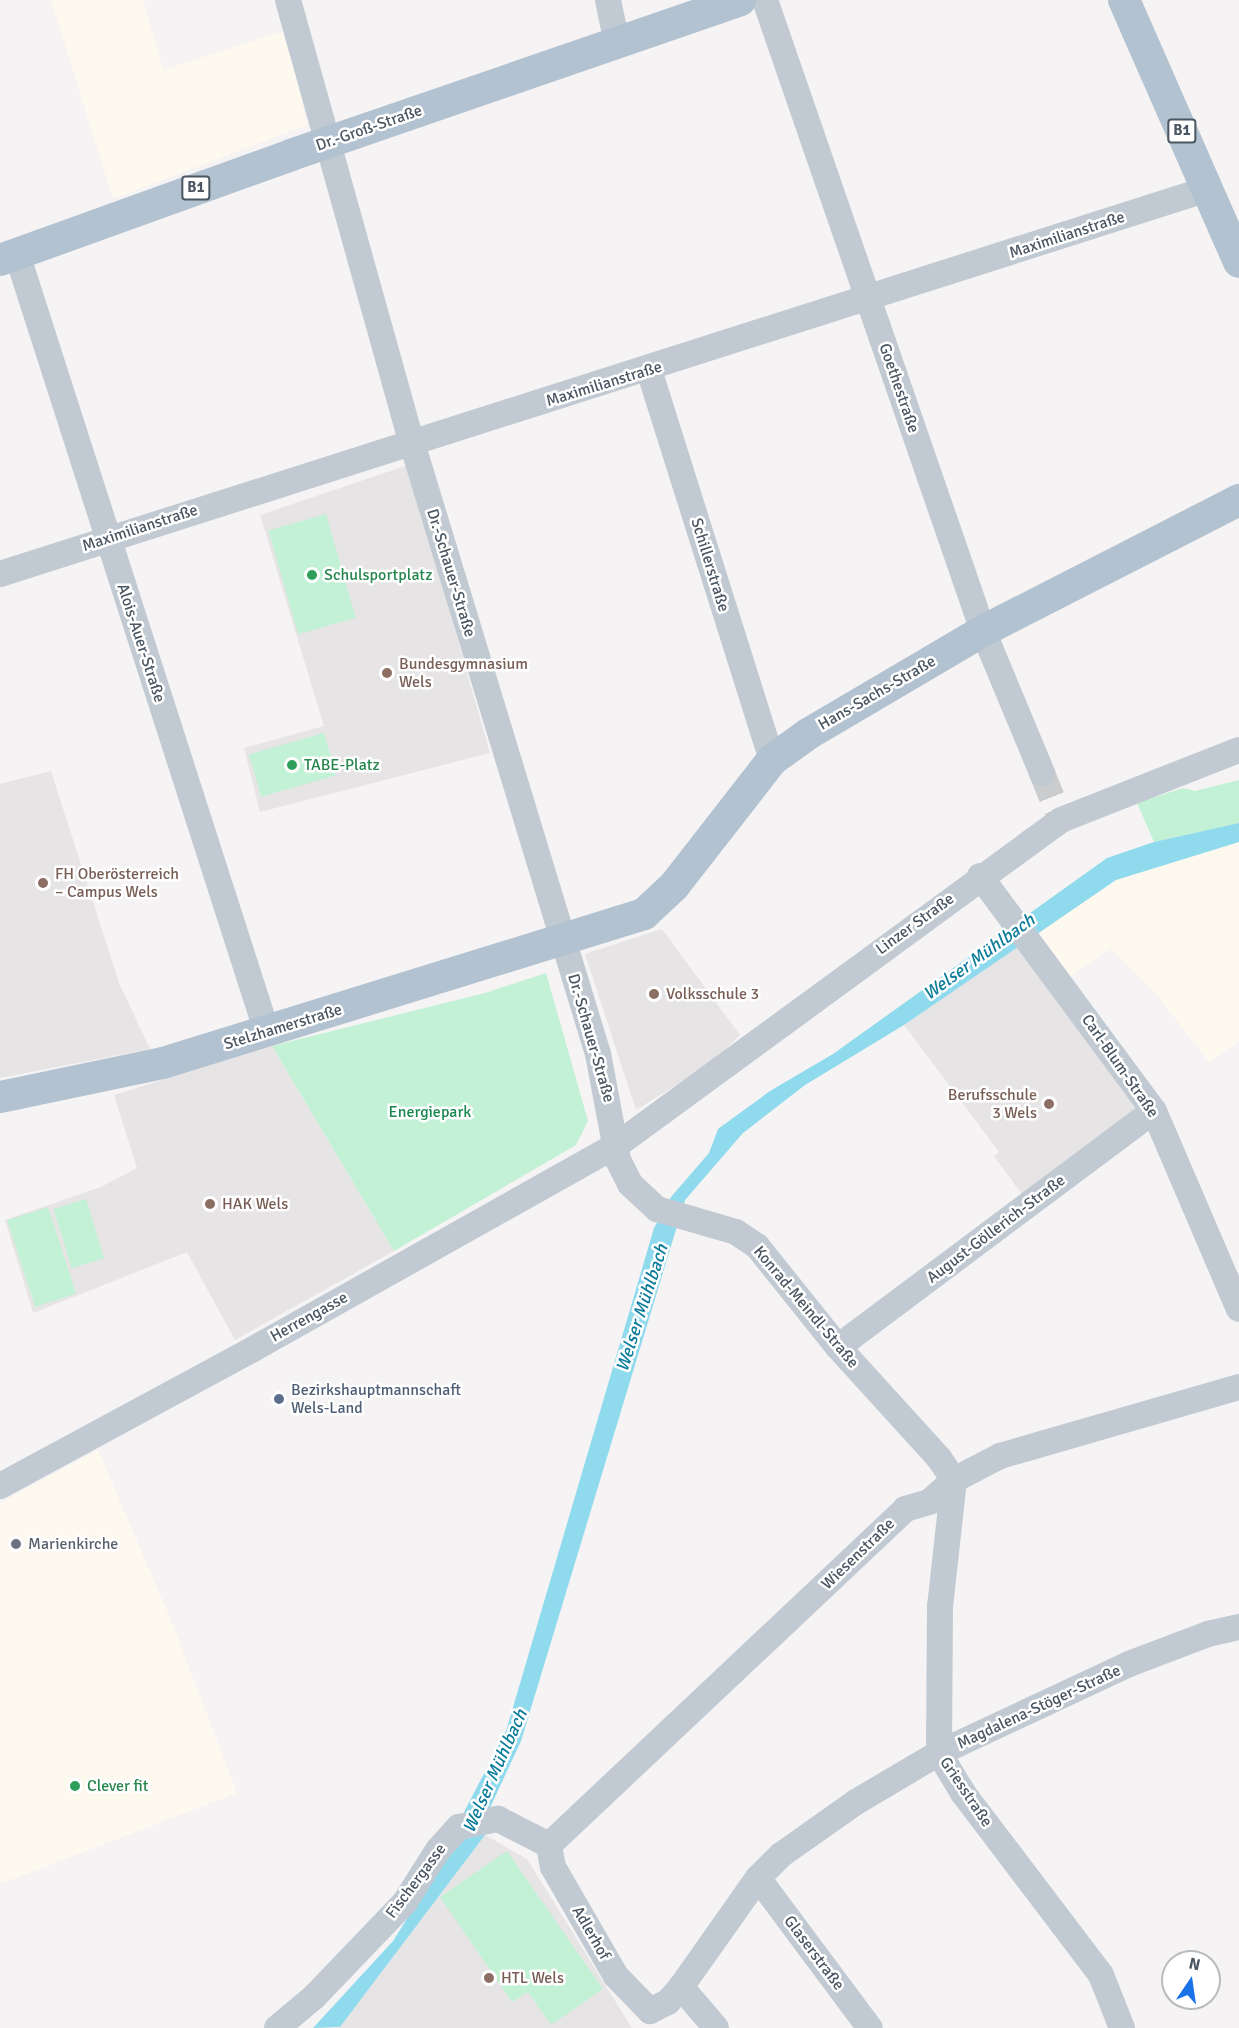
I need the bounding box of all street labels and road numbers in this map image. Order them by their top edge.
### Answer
street label: Dr.-Groß-Straße [313,101,425,155]
road number: B1 [1167,119,1197,143]
road number: B1 [181,176,211,200]
street label: Maximilianstraße [1007,207,1127,263]
street label: Goethestraße [875,341,923,435]
street label: Maximilianstraße [544,357,664,411]
street label: Maximilianstraße [80,500,200,556]
street label: Dr.-Schauer-Straße [422,507,480,639]
street label: Schillerstraße [687,516,733,614]
street label: Alois-Auer-Straße [113,581,169,705]
street label: Hans-Sachs-Straße [815,652,939,734]
street label: Linzer Straße [872,889,958,959]
street label: Dr.-Schauer-Straße [563,971,619,1105]
street label: Stelzhamerstraße [222,1000,344,1054]
street label: Carl-Blum-Straße [1077,1011,1163,1121]
street label: August-Göllerich-Straße [923,1171,1069,1287]
street label: Konrad-Meindl-Straße [749,1242,863,1372]
street label: Herrengasse [267,1288,351,1346]
street label: Wiesenstraße [817,1514,899,1594]
street label: Magdalena-Stöger-Straße [954,1661,1124,1753]
street label: Griesstraße [936,1753,996,1831]
street label: Fischergasse [382,1840,450,1922]
street label: Adlerhof [568,1903,614,1963]
street label: Glaserstraße [780,1912,848,1994]

